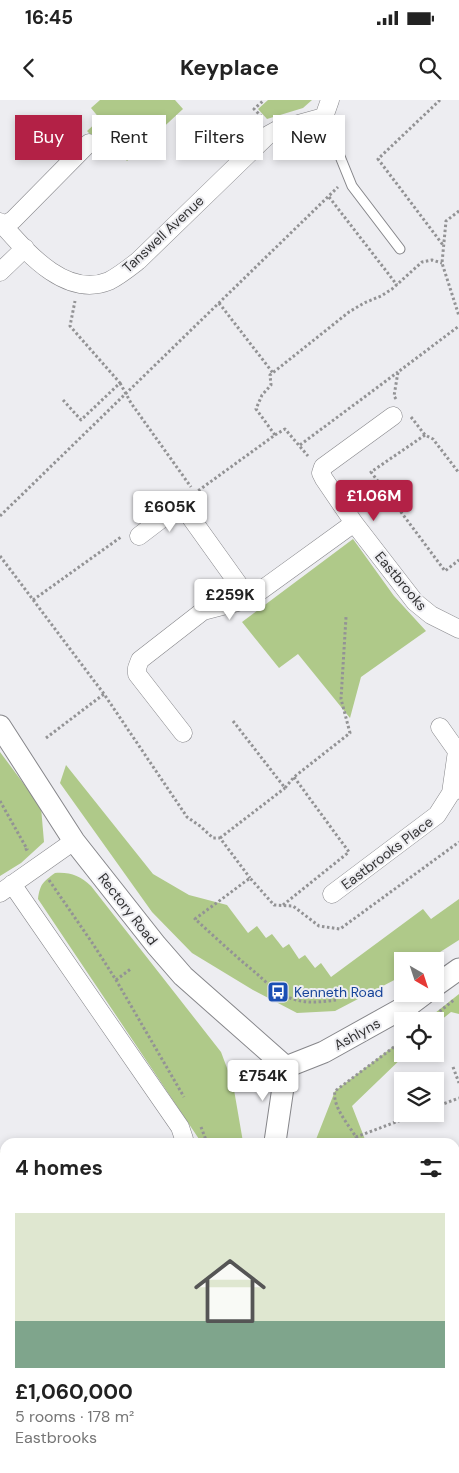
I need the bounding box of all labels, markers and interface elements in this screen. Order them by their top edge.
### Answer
text: 16:45 [25,5,73,30]
text: Keyplace [180,53,279,82]
icon: back [15,54,43,82]
icon: search [416,54,444,82]
chip: Buy [15,115,82,160]
chip: Rent [92,115,166,160]
chip: Filters [176,115,263,160]
chip: New [273,115,345,160]
street label: Tanswell Avenue [118,192,208,276]
pin: £1.06M [333,480,415,522]
text: £1.06M [347,485,401,506]
pin: £605K [135,490,205,533]
text: £605K [144,496,196,517]
street label: Eastbrooks [371,548,431,614]
pin: £259K [195,578,265,621]
text: £259K [205,584,255,605]
street label: Eastbrooks Place [338,813,436,893]
street label: Rectory Road [94,869,162,949]
north arrow [394,952,444,1002]
map controls [394,952,444,1122]
bus stop icon: Kenneth Road [266,980,290,1004]
place label: Kenneth Road [294,983,383,1001]
button: locate [394,1012,444,1062]
street label: Ashlyns [331,1014,383,1054]
pin: £754K [228,1060,298,1102]
text: £754K [238,1065,288,1086]
button: layers [394,1072,444,1122]
text: 4 homes [15,1154,103,1182]
icon: filters [417,1154,445,1182]
icon: home [185,1246,275,1336]
text: £1,060,000 [15,1378,133,1406]
text: 5 rooms · 178 m² [15,1406,134,1427]
text: Eastbrooks [15,1427,97,1448]

